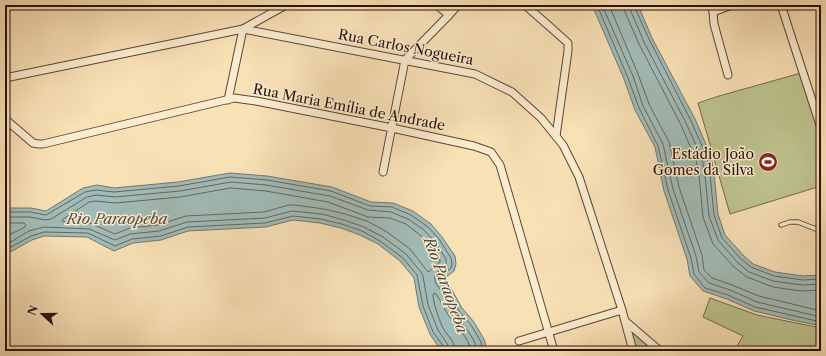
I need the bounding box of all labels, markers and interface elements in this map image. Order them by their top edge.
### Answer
street label: Rua Carlos Nogueira [337,25,476,69]
street label: Rua Maria Emília de Andrade [251,80,447,135]
place label: Estádio João Gomes da Silva [653,145,755,179]
sports icon: Estádio João Gomes da Silva [757,151,779,173]
water label: Rio Paraopeba [65,209,168,228]
water label: Rio Paraopeba [419,233,472,336]
north arrow [22,294,62,334]
text: N [24,303,41,317]

